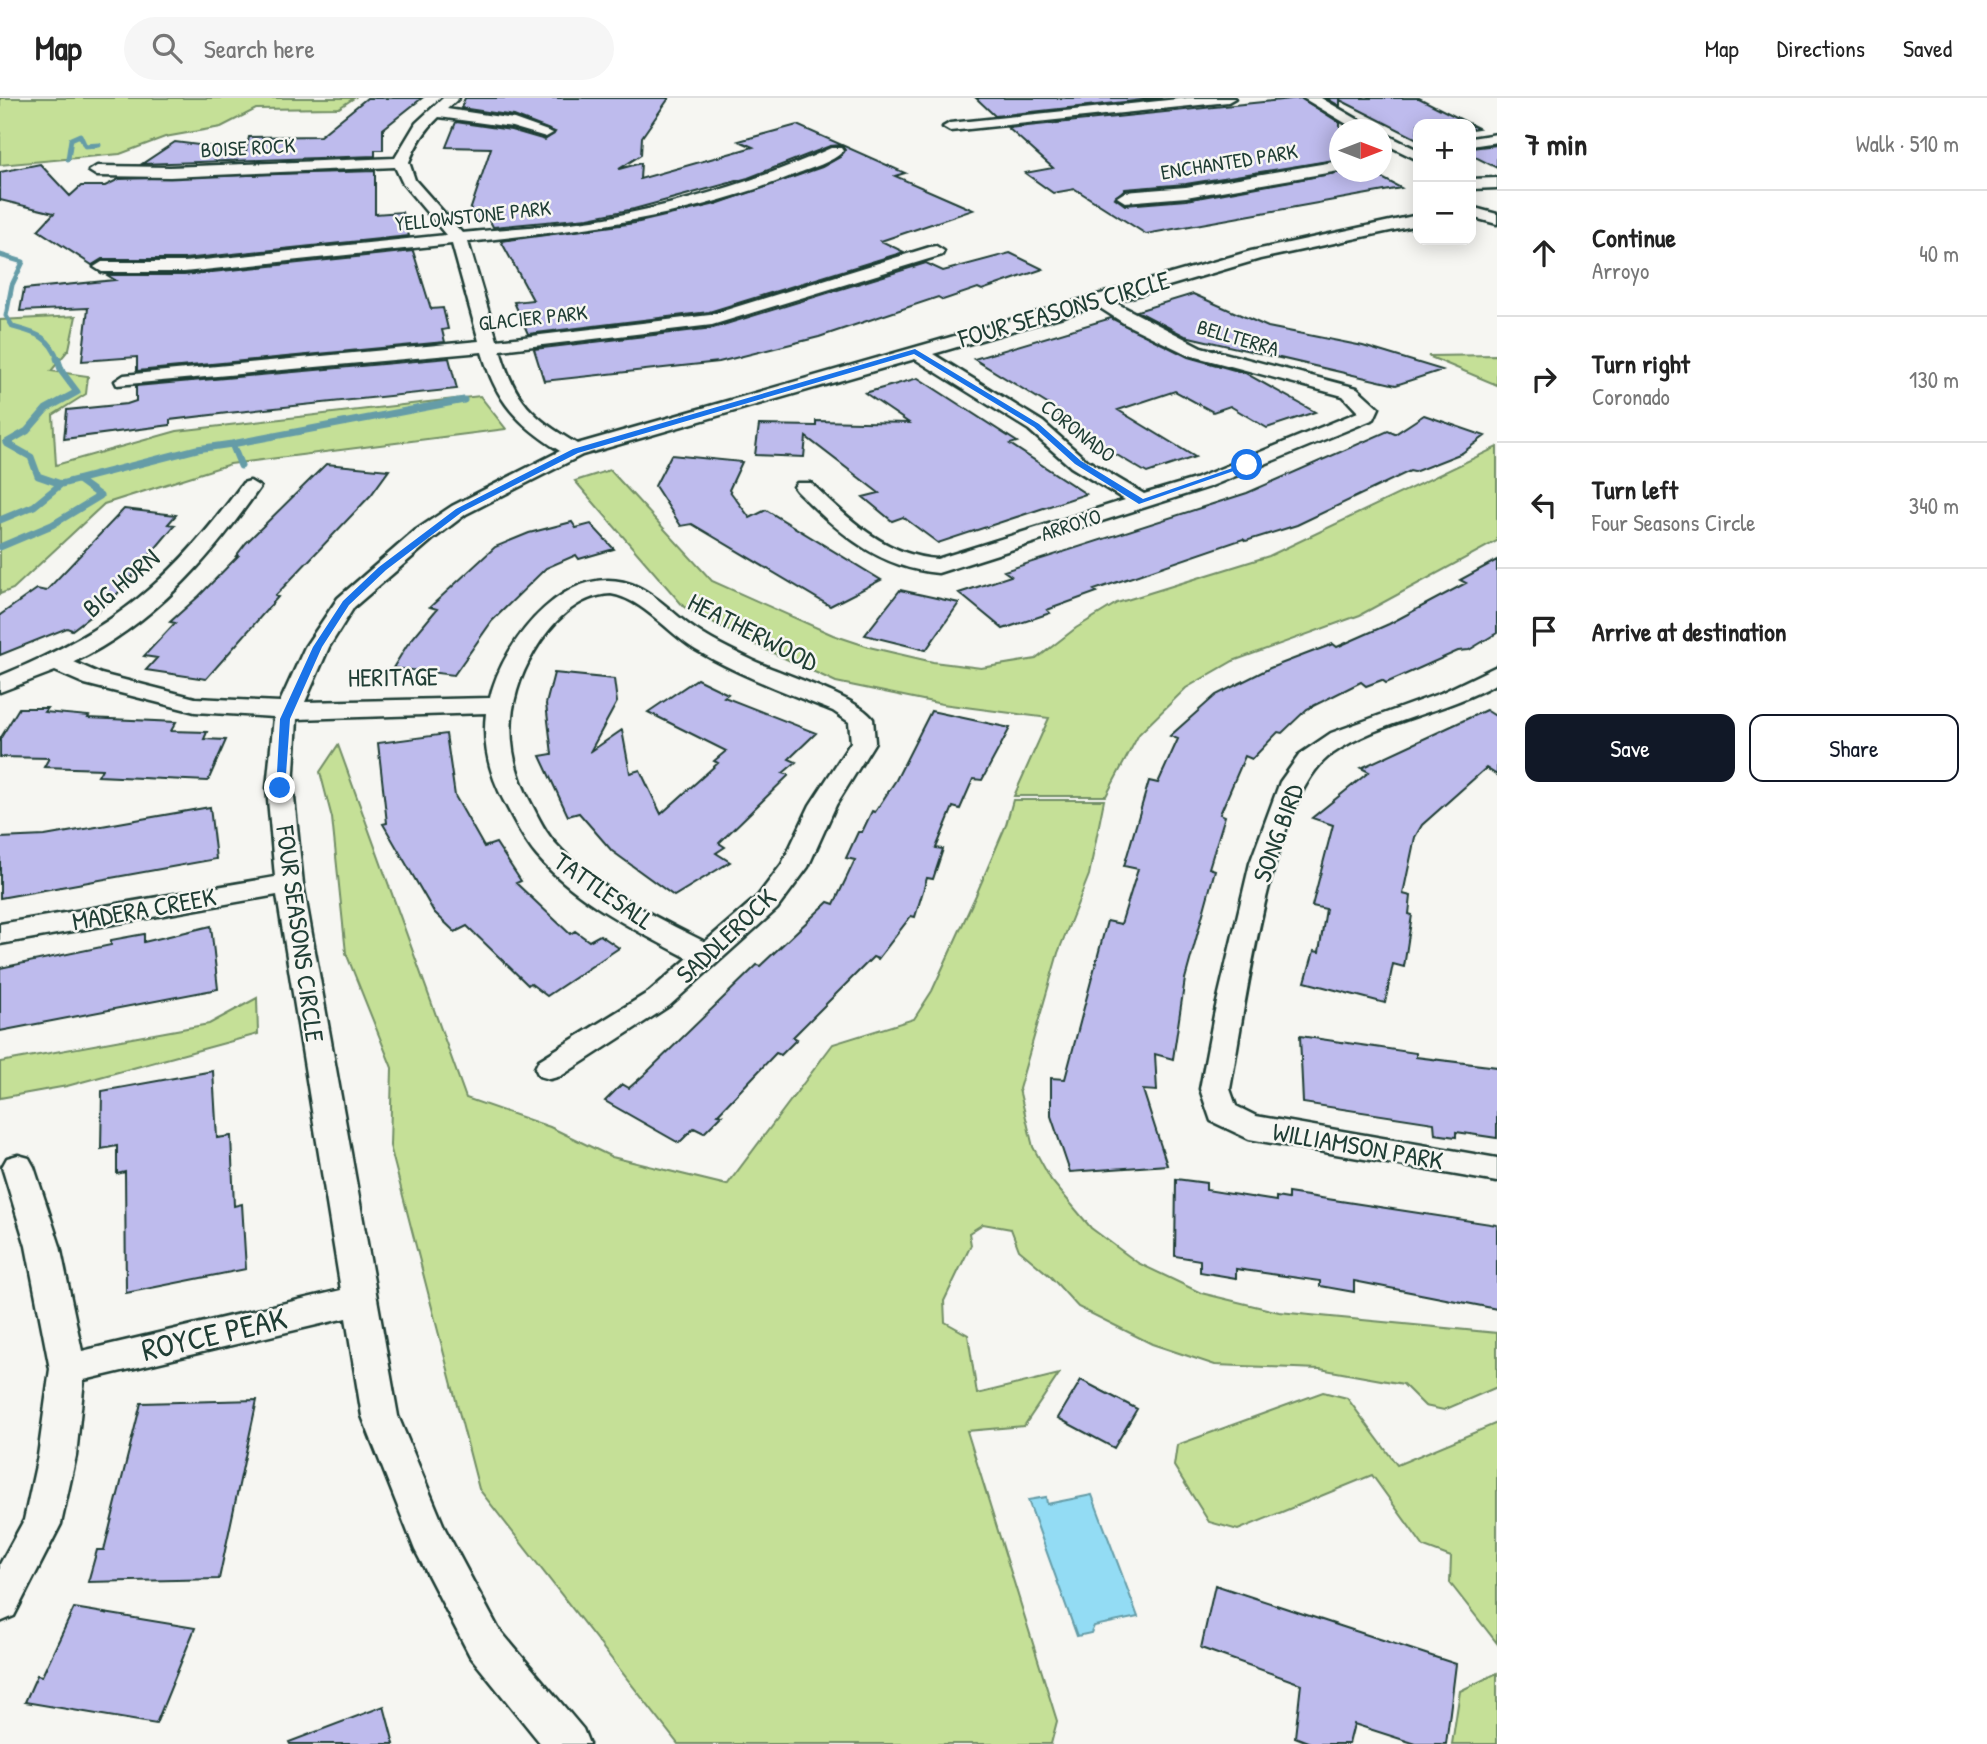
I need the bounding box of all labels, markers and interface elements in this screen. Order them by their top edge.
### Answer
search box [124,17,614,80]
text: Map [35,26,82,70]
icon: search [148,29,186,67]
text: Search here [204,31,315,66]
text: Map [1705,32,1739,64]
text: Directions [1777,32,1865,64]
text: Saved [1903,32,1952,64]
north arrow [1329,119,1392,182]
map controls [1413,119,1476,245]
button: + [1413,119,1476,182]
text: 7 min [1525,124,1587,164]
text: Walk · 510 m [1856,128,1959,159]
street label: BOISE ROCK [200,131,296,164]
street label: ENCHANTED PARK [1159,136,1299,187]
button: − [1413,182,1476,245]
street label: YELLOWSTONE PARK [394,193,552,238]
text: Continue [1592,220,1676,255]
icon: ahead [1525,234,1563,272]
text: 40 m [1919,238,1959,269]
text: Arroyo [1592,255,1649,286]
street label: FOUR SEASONS CIRCLE [953,261,1174,356]
street label: GLACIER PARK [477,297,589,338]
street label: BELLTERRA [1194,312,1283,363]
text: Turn right [1592,346,1690,381]
icon: right [1525,360,1563,398]
text: 130 m [1909,364,1959,395]
text: Coronado [1592,381,1670,412]
street label: CORONADO [1035,392,1122,469]
route start [1231,449,1262,480]
text: Turn left [1592,472,1678,507]
icon: left [1525,486,1563,524]
text: 340 m [1909,490,1959,521]
street label: ARROYO [1037,501,1105,548]
text: Four Seasons Circle [1592,507,1755,538]
street label: BIG HORN [75,540,166,625]
street label: HEATHERWOOD [682,584,825,680]
icon: arrive [1525,612,1563,650]
text: Arrive at destination [1592,614,1787,649]
street label: HERITAGE [347,658,439,695]
button: Save [1525,714,1735,782]
button: Share [1749,714,1959,782]
route end [264,772,295,803]
street label: SONG BIRD [1244,778,1312,887]
street label: FOUR SEASONS CIRCLE [268,823,333,1045]
street label: TATTLESALL [547,843,661,938]
street label: MADERA CREEK [69,879,219,938]
street label: SADDLEROCK [668,880,783,991]
street label: WILLIAMSON PARK [1270,1113,1446,1178]
street label: ROYCE PEAK [137,1296,291,1371]

